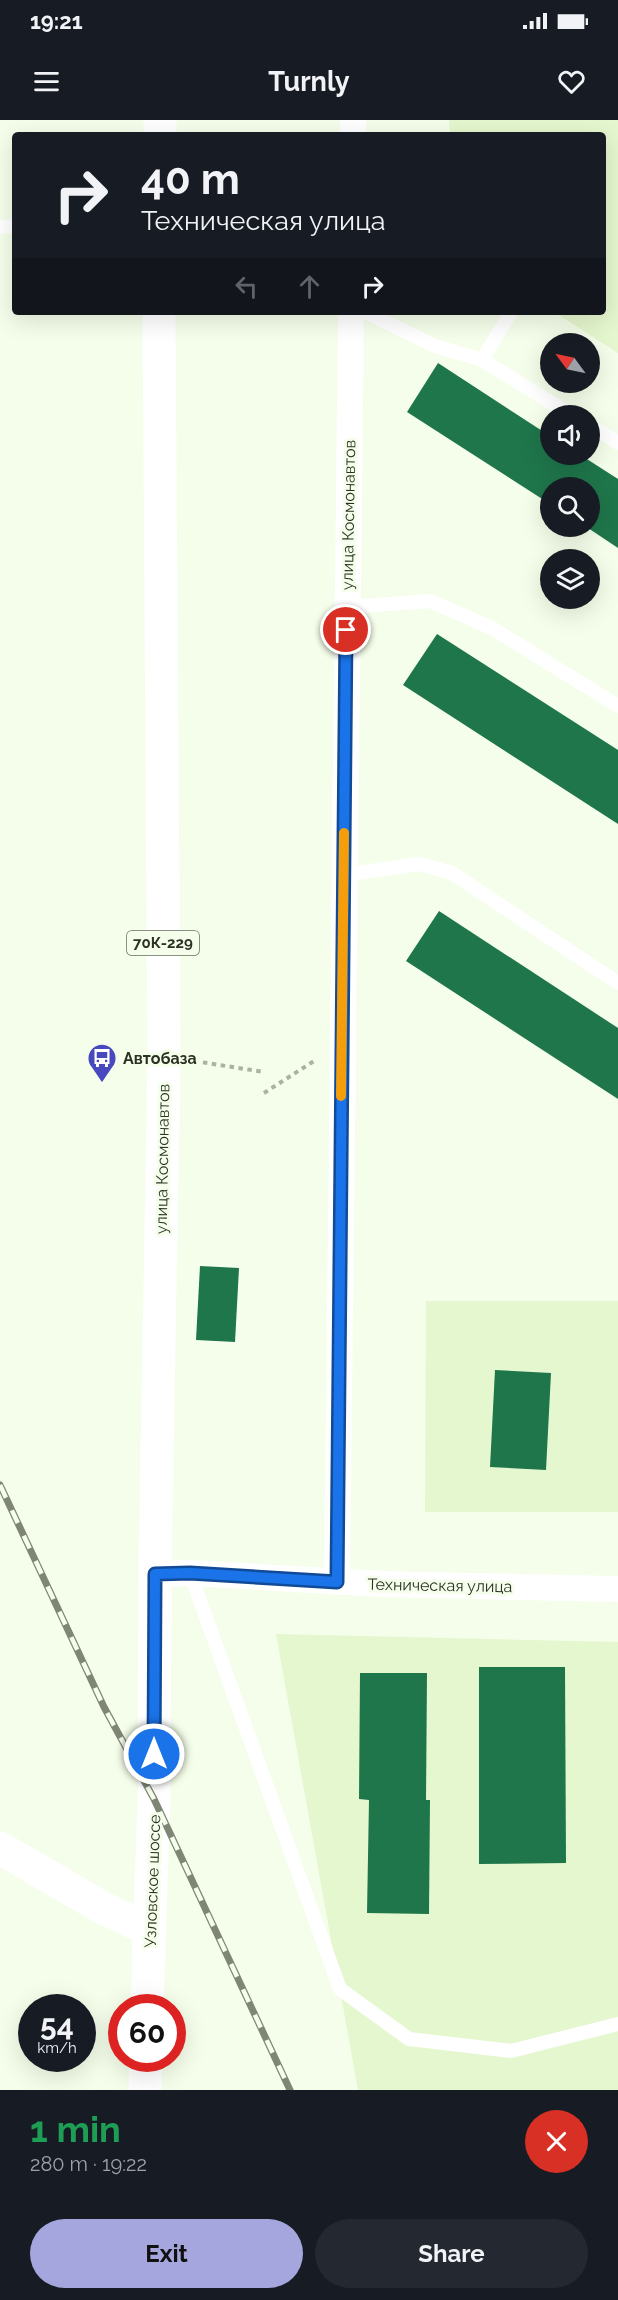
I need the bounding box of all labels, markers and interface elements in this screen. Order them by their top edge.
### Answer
text: 19:21 [30,8,83,34]
icon: menu [30,65,63,98]
icon: heart [555,65,588,98]
text: Turnly [268,66,350,97]
text: 40 m [141,155,240,204]
icon: right [42,156,120,234]
text: Техническая улица [141,205,386,236]
icon: left [230,270,263,303]
icon: ahead [293,270,326,303]
icon: right [356,270,389,303]
north arrow [540,333,600,393]
map controls [540,333,600,609]
button: sound [540,405,600,465]
street label: улица Космонавтов [338,440,359,590]
button: search [540,477,600,537]
button: layers [540,549,600,609]
pin [320,604,371,655]
icon: arrive [329,613,362,646]
road number: 70К-229 [127,931,199,955]
bus stop icon: Автобаза [86,1042,118,1084]
place label: Автобаза [123,1049,197,1068]
street label: улица Космонавтов [152,1084,173,1234]
street label: Техническая улица [367,1575,513,1596]
position arrow [122,1722,186,1786]
street label: Узловское шоссе [141,1814,164,1948]
speed limit sign: 60 [108,1994,186,2072]
text: 54 [40,2008,74,2043]
text: km/h [37,2039,77,2057]
text: 1 min [30,2108,121,2150]
button: close [525,2110,588,2173]
text: 280 m · 19:22 [30,2152,147,2176]
button: Exit [30,2219,303,2288]
button: Share [315,2219,588,2288]

